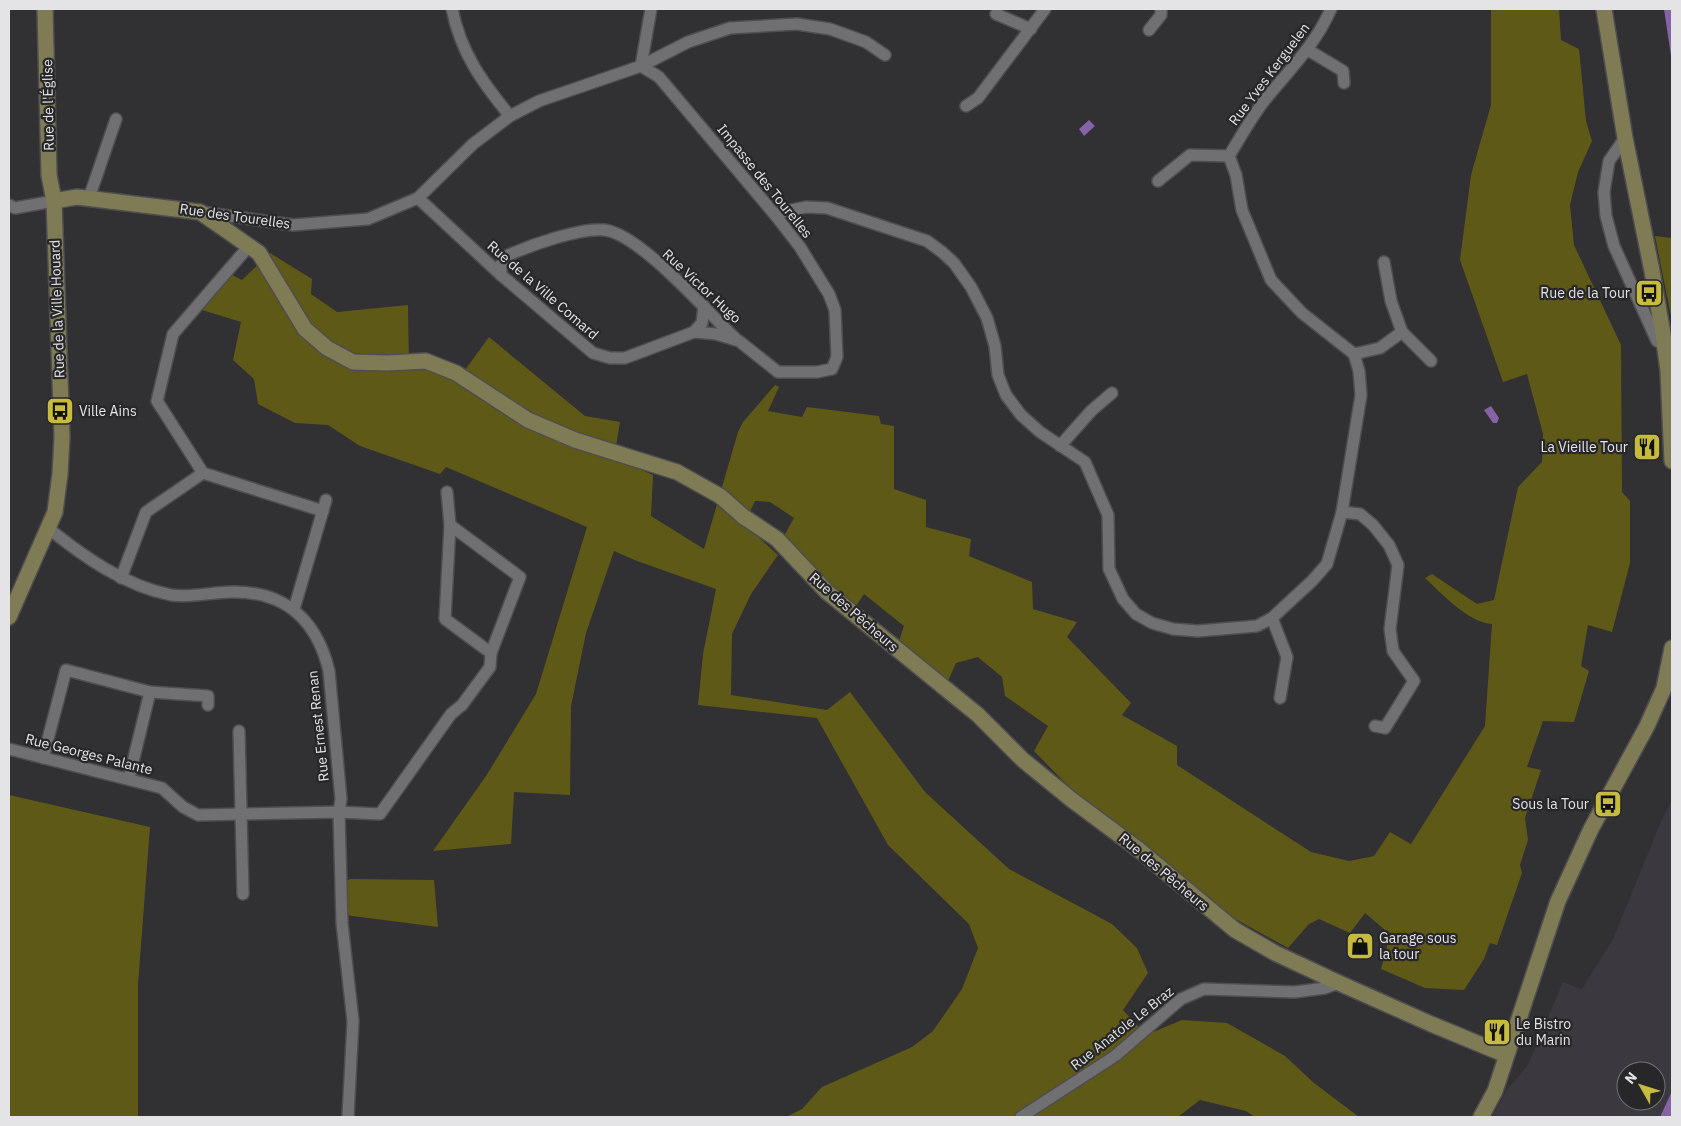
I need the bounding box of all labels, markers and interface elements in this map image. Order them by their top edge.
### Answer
street label: Rue Yves Kerguelen [1225,19,1313,129]
street label: Rue de l'Église [37,59,58,151]
street label: Impasse des Tourelles [713,120,817,242]
street label: Rue des Tourelles [179,199,292,233]
street label: Rue de la Ville Comard [484,237,602,343]
street label: Rue de la Ville Houard [46,239,68,379]
street label: Rue Victor Hugo [659,245,745,327]
bus stop icon: Rue de la Tour [1634,278,1664,308]
place label: Rue de la Tour [1540,284,1630,302]
bus stop icon: Ville Ains [45,396,75,426]
place label: Ville Ains [79,402,137,420]
restaurant icon: La Vieille Tour [1632,432,1662,462]
place label: La Vieille Tour [1540,438,1628,456]
street label: Rue des Pêcheurs [806,568,902,656]
street label: Rue Ernest Renan [303,670,333,782]
street label: Rue Georges Palante [23,729,155,779]
bus stop icon: Sous la Tour [1593,789,1623,819]
place label: Sous la Tour [1512,795,1589,813]
street label: Rue des Pêcheurs [1115,829,1213,915]
place label: Garage sous la tour [1379,929,1457,963]
shop icon: Garage sous la tour [1345,931,1375,961]
street label: Rue Anatole Le Braz [1067,982,1178,1074]
place label: Le Bistro du Marin [1516,1015,1571,1049]
restaurant icon: Le Bistro du Marin [1482,1017,1512,1047]
north arrow [1616,1061,1666,1111]
text: N [1621,1068,1641,1087]

